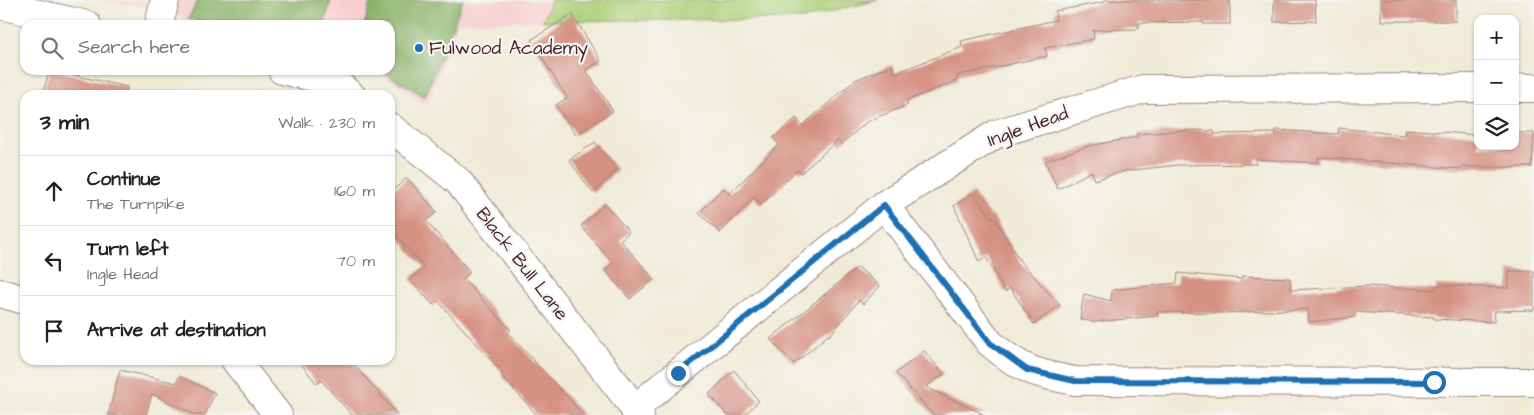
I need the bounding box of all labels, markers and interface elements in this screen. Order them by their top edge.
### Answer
map controls [1474,15,1519,150]
button: + [1474,15,1519,60]
search box [20,20,395,75]
icon: search [38,34,66,62]
text: Search here [78,34,190,61]
place label: Fulwood Academy [429,35,589,63]
marker: Fulwood Academy [413,42,425,54]
button: − [1474,60,1519,105]
street label: Ingle Head [984,100,1073,155]
button: layers [1474,105,1519,150]
text: 3 min [40,108,89,137]
text: Walk · 230 m [278,112,375,134]
text: Continue [87,166,161,193]
icon: ahead [40,177,68,205]
text: 160 m [334,180,375,202]
text: The Turnpike [87,193,185,215]
street label: Black Bull Lane [469,202,575,326]
text: Turn left [87,236,168,263]
icon: left [40,247,68,275]
text: 70 m [336,250,375,272]
text: Ingle Head [87,263,158,285]
icon: arrive [40,317,68,345]
text: Arrive at destination [87,317,266,344]
route end [667,362,690,385]
route start [1423,371,1446,394]

